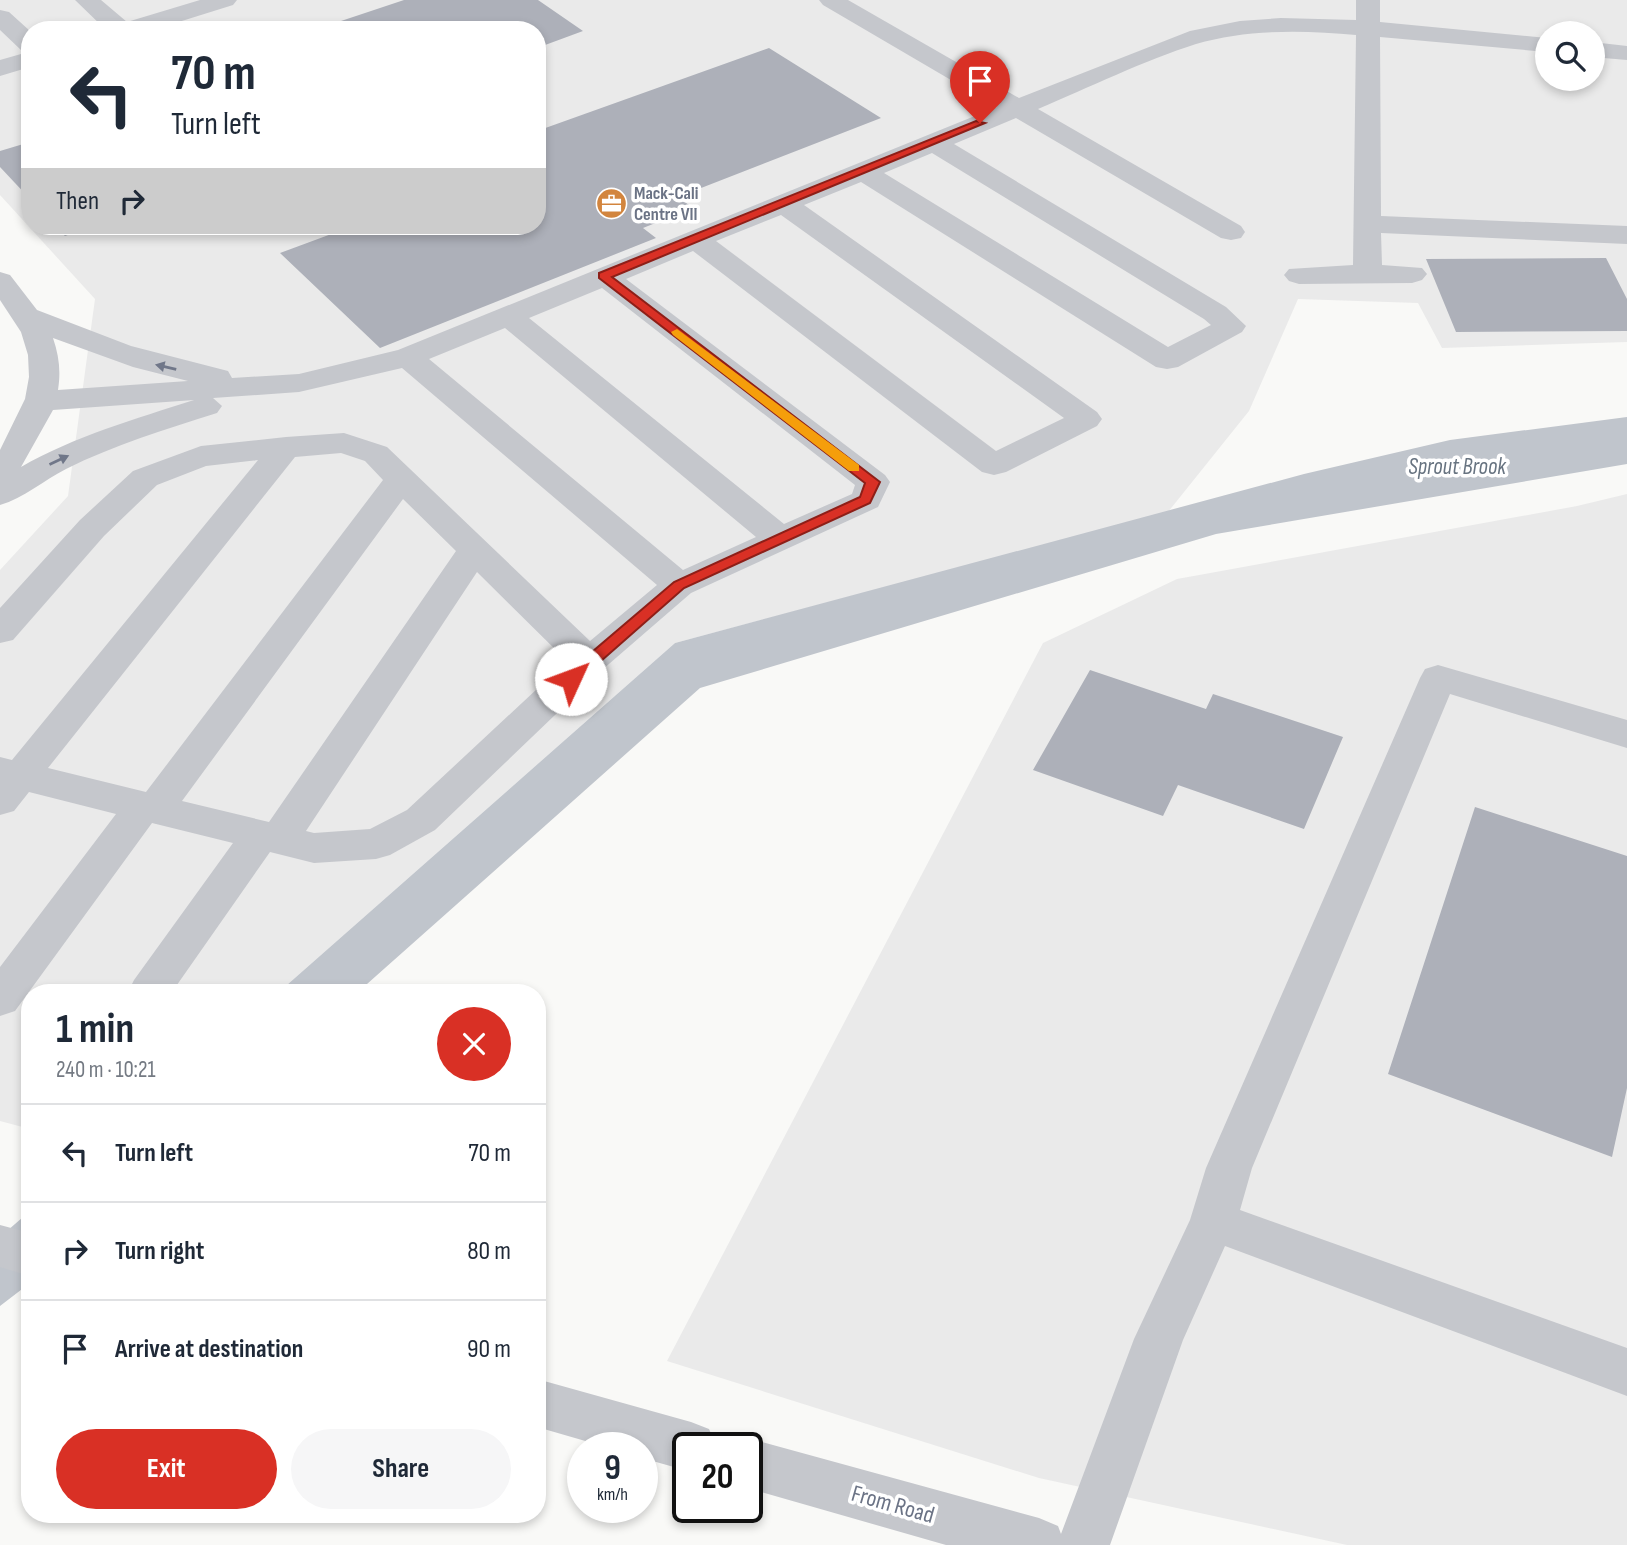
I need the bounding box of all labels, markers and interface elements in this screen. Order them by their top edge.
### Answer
map controls [1535,21,1605,91]
button: search [1535,21,1605,91]
text: 70 m [171,45,256,104]
icon: left [56,49,147,140]
pin [950,51,1010,123]
icon: arrive [961,62,999,100]
text: Turn left [171,105,261,144]
icon: right [113,182,151,220]
place label: Mack-Cali Centre VII [634,183,699,225]
text: Then [56,186,99,217]
office icon: Mack-Cali Centre VII [594,186,628,220]
one-way arrow [155,361,177,372]
water label: Sprout Brook [1408,453,1507,481]
one-way arrow [49,455,69,466]
position arrow [534,642,608,716]
text: 1 min [56,1004,134,1055]
button: close [437,1007,511,1081]
text: 240 m · 10:21 [56,1056,156,1084]
icon: left [56,1134,94,1172]
text: Turn left [115,1138,193,1169]
text: 70 m [468,1138,511,1169]
icon: right [56,1232,94,1270]
text: Turn right [115,1236,204,1267]
text: 80 m [467,1236,511,1267]
icon: arrive [56,1330,94,1368]
text: Arrive at destination [115,1334,303,1365]
text: 90 m [467,1334,511,1365]
button: Exit [56,1429,277,1509]
button: Share [291,1429,511,1509]
speed limit sign: 20 [672,1432,763,1523]
text: 9 [604,1447,621,1490]
street label: From Road [848,1479,938,1530]
text: km/h [597,1484,628,1505]

